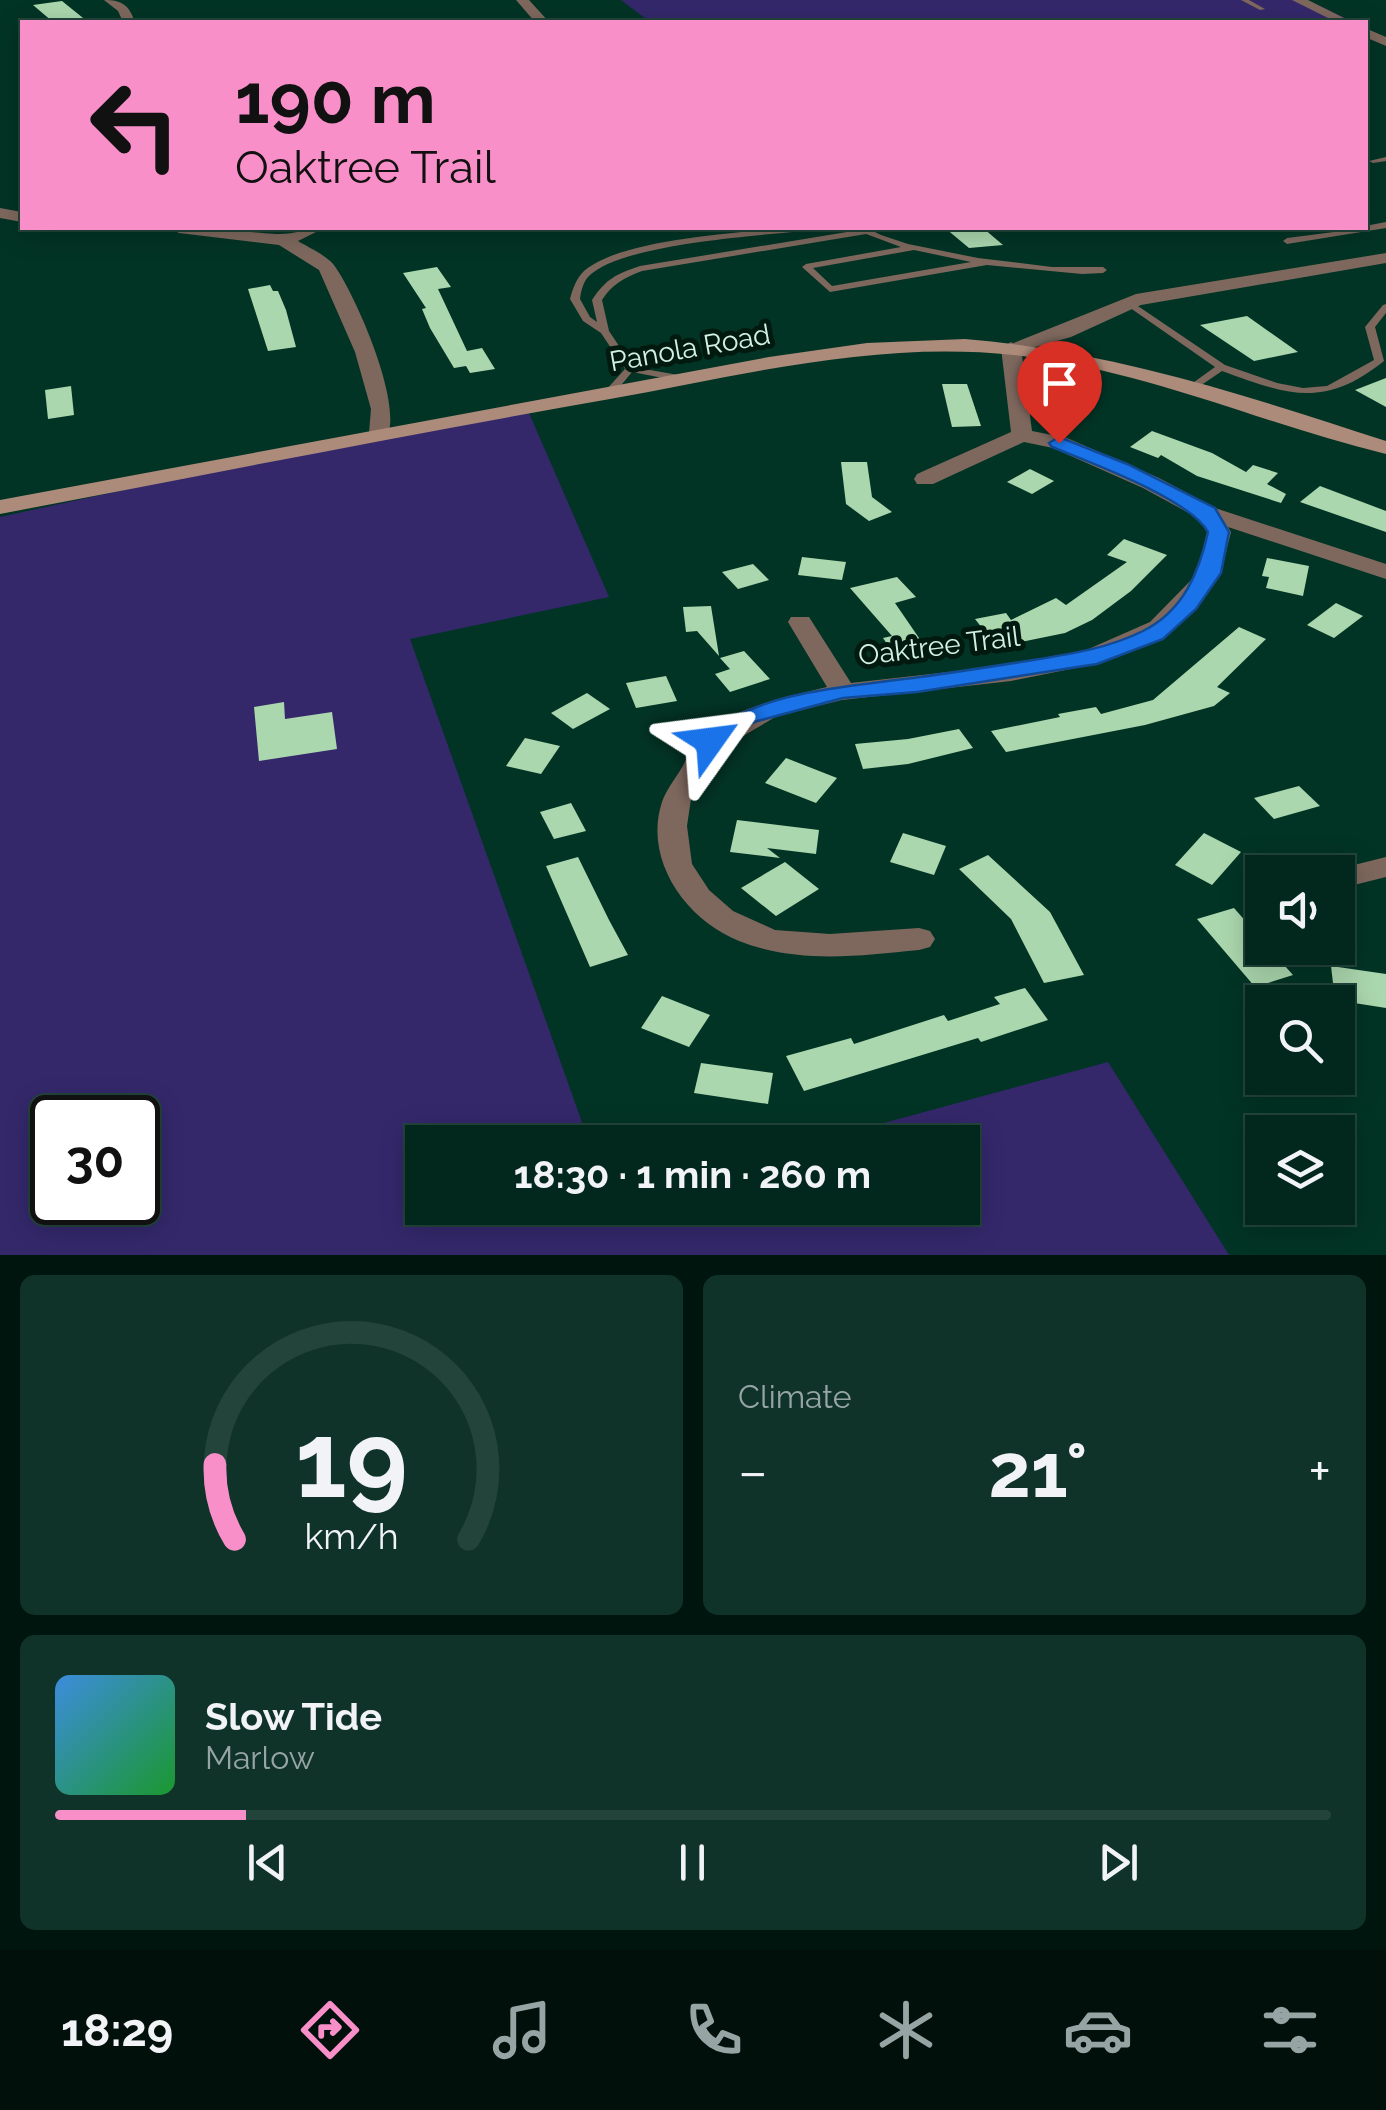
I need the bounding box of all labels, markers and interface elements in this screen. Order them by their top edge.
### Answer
text: 190 m [235,57,436,139]
icon: left [70,60,200,190]
text: Oaktree Trail [235,141,496,194]
street label: Panola Road [607,318,773,378]
pin [1017,341,1102,444]
icon: arrive [1032,356,1087,411]
street label: Oaktree Trail [856,620,1022,672]
position arrow [658,689,762,793]
map controls [1245,855,1355,1225]
button: sound [1245,855,1355,965]
button: search [1245,985,1355,1095]
speed limit sign: 30 [30,1095,160,1225]
button: layers [1245,1115,1355,1225]
text: 18:30 · 1 min · 260 m [514,1152,871,1197]
text: Climate [738,1378,852,1415]
text: 19 [295,1399,408,1521]
text: 21° [988,1426,1087,1515]
text: − [738,1439,768,1504]
text: + [1308,1439,1331,1504]
text: km/h [304,1515,399,1557]
text: Slow Tide [205,1694,382,1739]
text: Marlow [205,1739,315,1776]
icon: previous [240,1835,295,1890]
icon: pause [665,1835,720,1890]
icon: next [1091,1835,1146,1890]
icon: directions [295,1995,365,2065]
icon: music [487,1995,557,2065]
icon: phone [679,1995,749,2065]
icon: climate [871,1995,941,2065]
icon: car [1063,1995,1133,2065]
icon: filters [1255,1995,1325,2065]
text: 18:29 [61,2004,173,2057]

